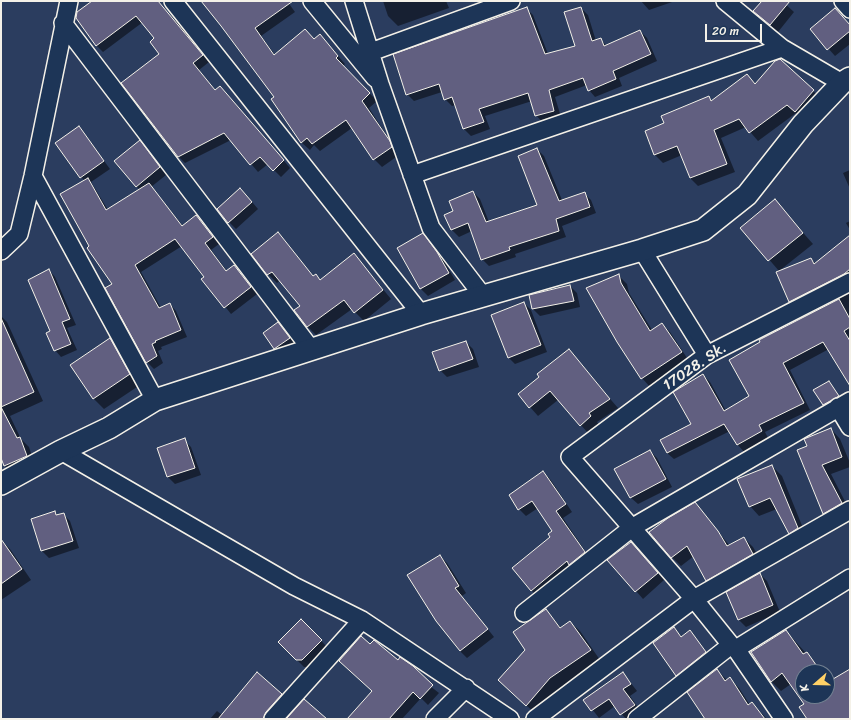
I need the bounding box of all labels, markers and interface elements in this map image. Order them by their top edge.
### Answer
scale bar [707,16,764,42]
text: 20 m [712,20,739,42]
street label: 17028. Sk. [660,339,730,395]
north arrow [795,664,835,704]
text: K [794,682,814,694]

